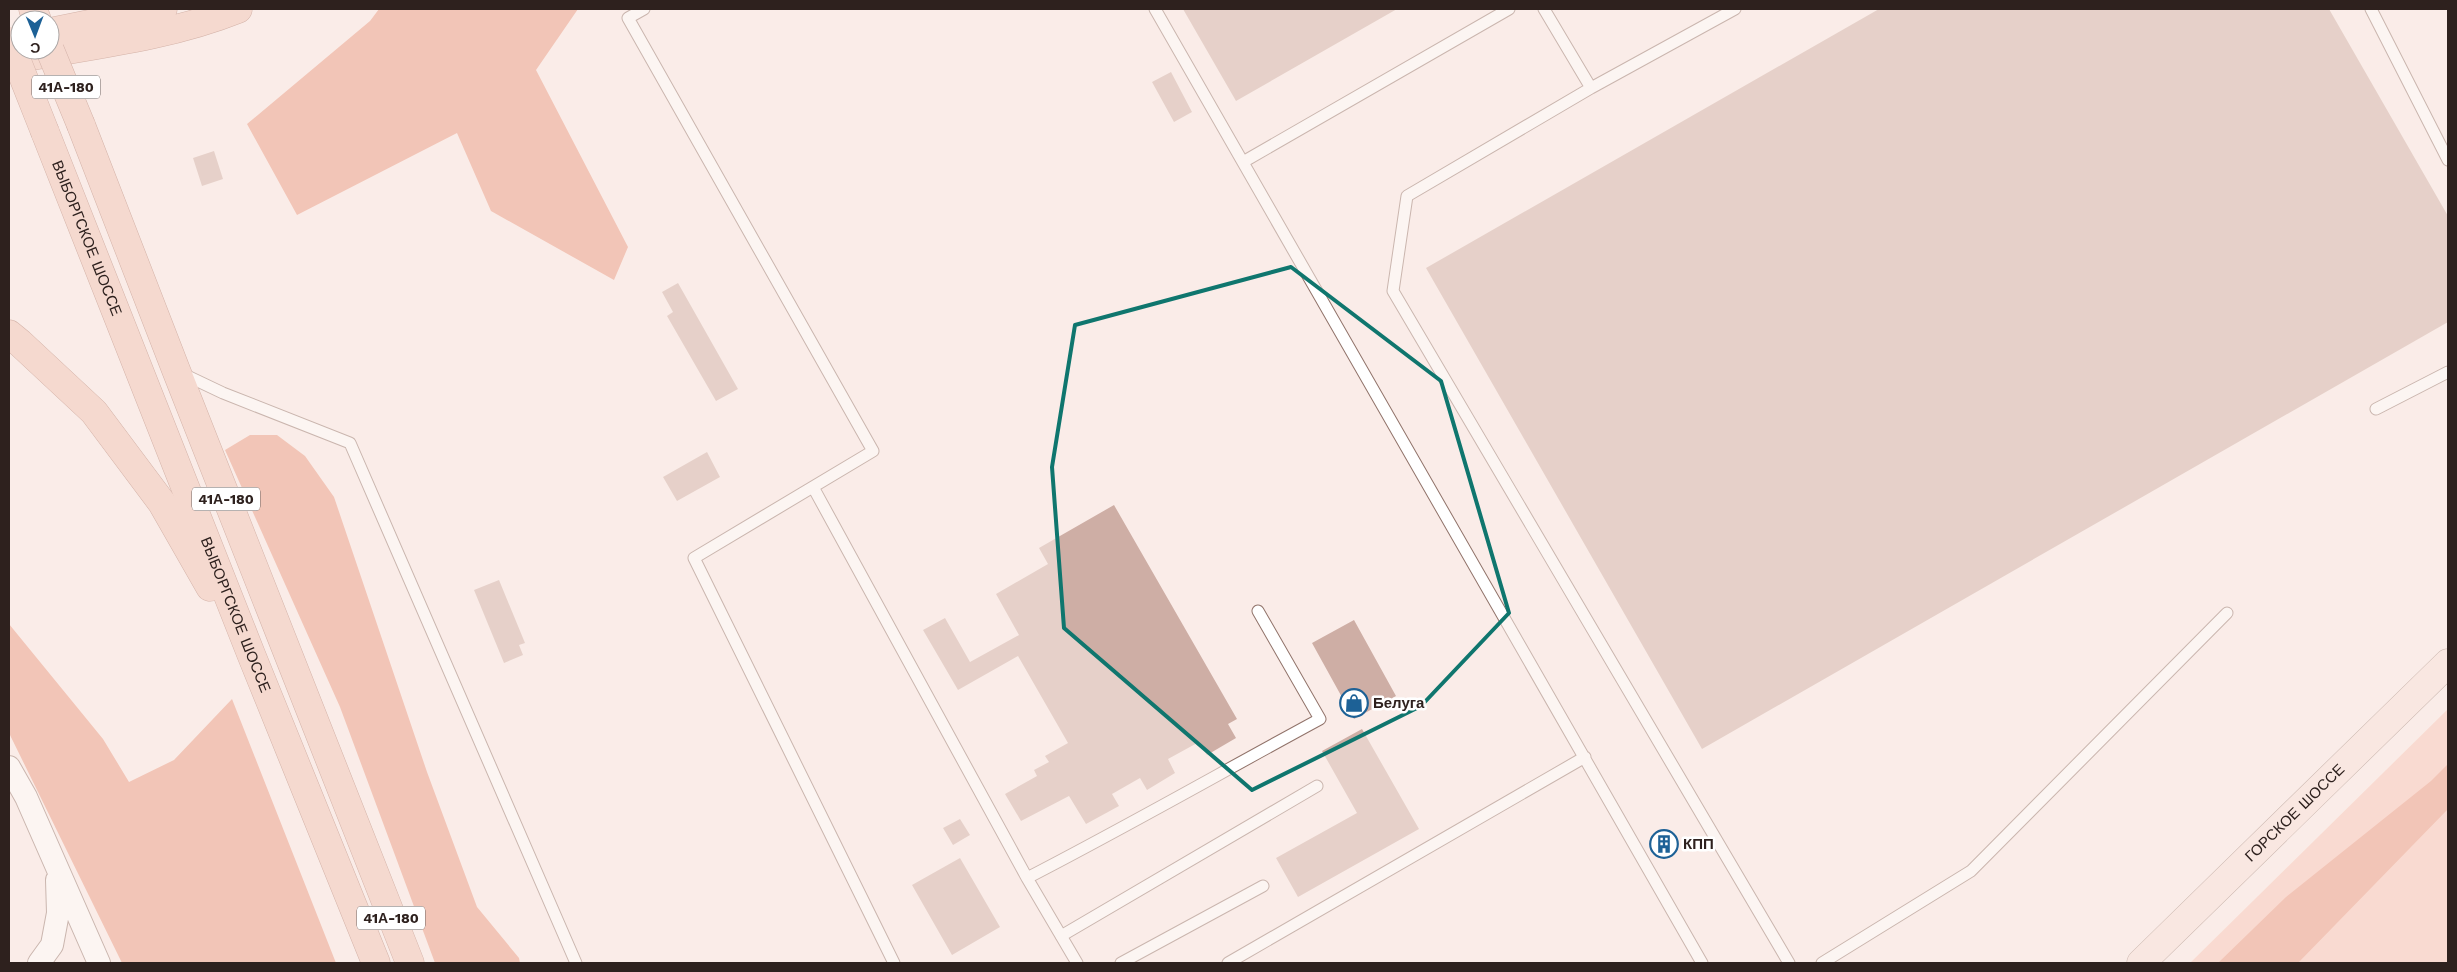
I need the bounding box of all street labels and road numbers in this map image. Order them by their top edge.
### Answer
road number: 41А-180 [32,75,100,98]
street label: ВЫБОРГСКОЕ ШОССЕ [48,158,126,318]
road number: 41А-180 [192,488,260,510]
street label: ВЫБОРГСКОЕ ШОССЕ [197,534,275,695]
street label: ГОРСКОЕ ШОССЕ [2241,760,2348,865]
road number: 41А-180 [357,906,425,930]

